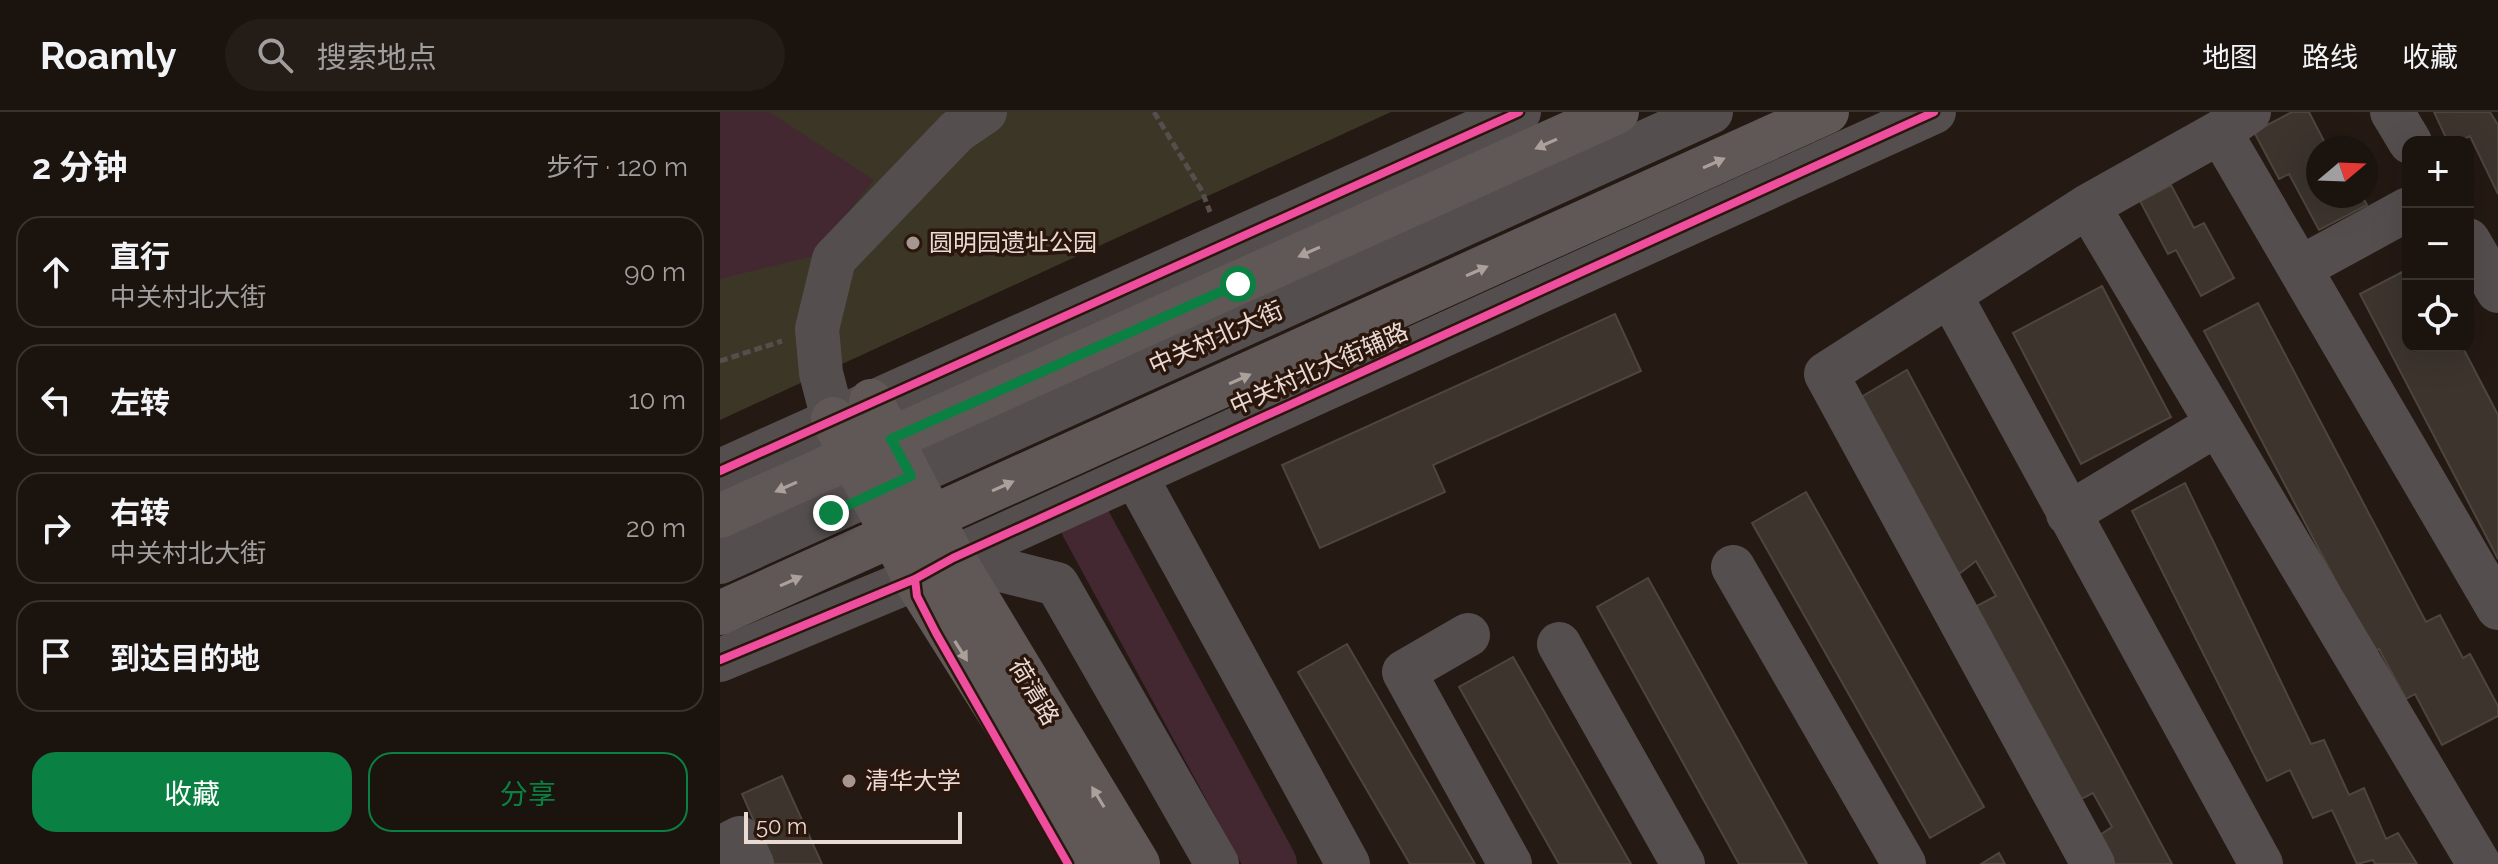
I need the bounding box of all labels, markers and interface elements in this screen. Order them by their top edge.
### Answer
search box [225,19,785,91]
text: Roamly [40,33,177,78]
icon: search [253,33,297,77]
text: 搜索地点 [317,40,437,75]
text: 地图 [2202,41,2258,74]
text: 路线 [2302,41,2358,74]
text: 收藏 [2402,41,2458,74]
north arrow [2306,136,2378,208]
map controls [2402,136,2474,352]
button: + [2402,136,2474,208]
one-way arrow [1534,137,1558,151]
text: 2 分钟 [32,147,127,187]
text: 步行 · 120 m [547,152,688,182]
one-way arrow [1702,157,1725,170]
button: − [2402,208,2474,280]
place label: 圆明园遗址公园 [929,228,1097,257]
marker: 圆明园遗址公园 [904,234,922,252]
text: 直行 [110,239,170,274]
one-way arrow [1297,245,1321,259]
icon: ahead [34,250,78,294]
text: 90 m [624,257,686,287]
one-way arrow [1465,264,1489,278]
route start [1220,266,1256,302]
button: locate [2402,280,2474,352]
text: 中关村北大街 [110,282,266,312]
street label: 中关村北大街 [1144,295,1287,380]
street label: 中关村北大街辅路 [1225,316,1412,421]
one-way arrow [1228,372,1252,385]
icon: left [34,378,78,422]
text: 左转 [110,385,170,420]
text: 10 m [628,385,686,415]
one-way arrow [992,479,1015,493]
one-way arrow [774,480,798,493]
text: 右转 [110,495,170,530]
route end [813,495,849,531]
icon: right [34,506,78,550]
text: 20 m [626,513,686,543]
text: 中关村北大街 [110,538,266,568]
one-way arrow [779,574,803,588]
icon: arrive [34,634,78,678]
one-way arrow [953,640,967,662]
text: 到达目的地 [110,641,260,676]
street label: 荷清路 [1003,653,1065,730]
button: 收藏 [32,752,352,832]
button: 分享 [368,752,688,832]
place label: 清华大学 [865,766,961,795]
marker: 清华大学 [840,772,858,790]
one-way arrow [1091,786,1105,808]
scale bar [744,808,962,844]
text: 50 m [756,813,807,839]

